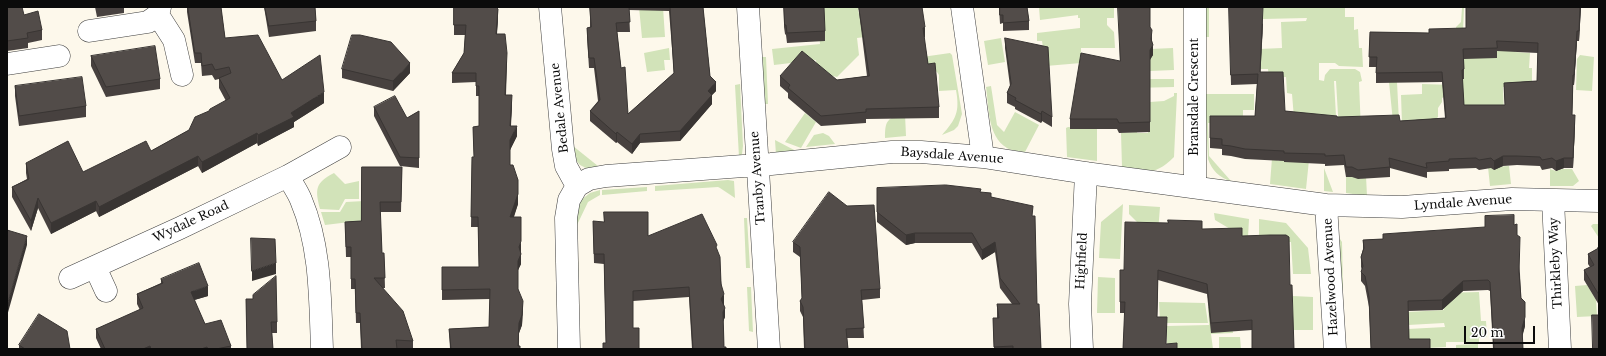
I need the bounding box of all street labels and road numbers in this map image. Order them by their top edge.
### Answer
street label: Bransdale Crescent [1188,38,1202,156]
street label: Bedale Avenue [548,62,572,154]
street label: Tranby Avenue [748,131,768,225]
street label: Baysdale Avenue [900,145,1004,167]
street label: Lyndale Avenue [1413,192,1513,214]
street label: Wydale Road [151,198,231,246]
street label: Thirkleby Way [1546,217,1566,309]
street label: Hazelwood Avenue [1321,218,1341,336]
street label: Highfield [1073,232,1091,290]

